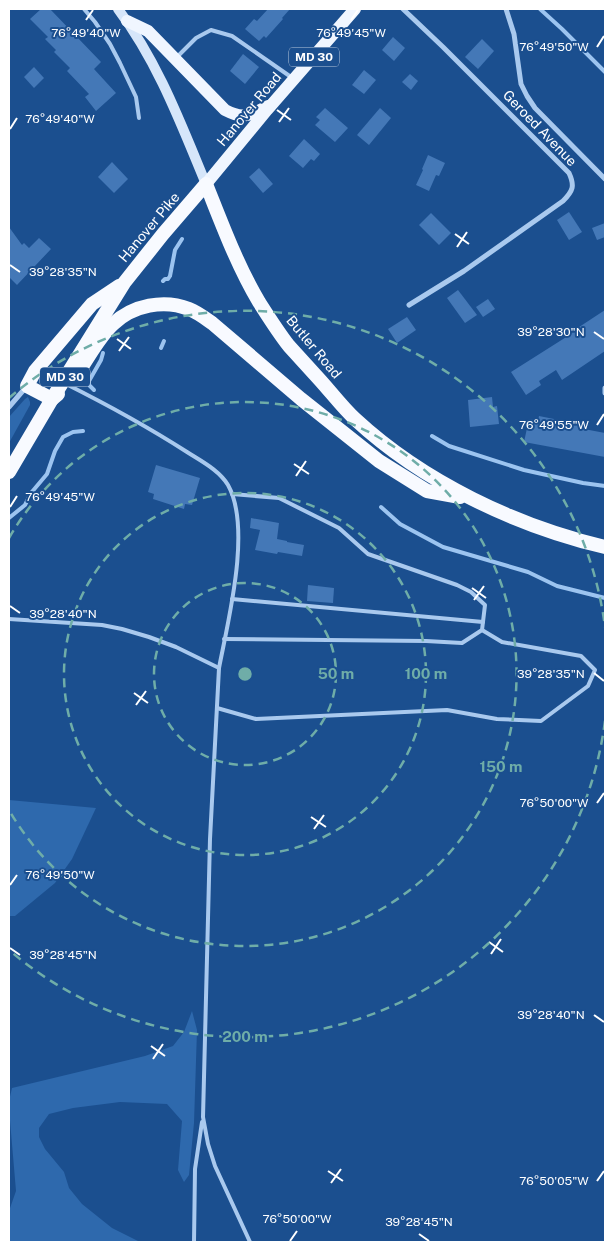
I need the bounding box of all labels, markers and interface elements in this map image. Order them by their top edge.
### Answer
text: 76°49'40"W [51,26,121,40]
text: 76°49'45"W [316,26,386,40]
text: 76°49'50"W [519,40,589,54]
road number: MD 30 [289,48,339,66]
street label: Hanover Road [214,69,284,149]
street label: Geroed Avenue [500,87,580,169]
text: 76°49'40"W [25,112,95,126]
street label: Hanover Pike [115,189,183,265]
text: 39°28'35"N [29,265,97,279]
street label: Butler Road [283,312,345,382]
text: 39°28'30"N [517,325,585,339]
road number: MD 30 [40,368,90,387]
text: 76°49'55"W [519,418,590,432]
text: 76°49'45"W [25,490,95,504]
text: 39°28'40"N [29,607,97,621]
centre of rings [236,665,254,683]
text: 50 m [318,665,354,682]
text: 100 m [405,665,447,682]
text: 39°28'35"N [517,667,585,681]
text: 150 m [479,758,523,775]
text: 76°50'00"W [519,796,589,810]
text: 76°49'50"W [25,868,95,882]
text: 39°28'45"N [29,948,97,962]
text: 39°28'40"N [517,1008,585,1022]
text: 200 m [222,1028,268,1045]
text: 76°50'05"W [519,1174,589,1188]
text: 76°50'00"W [262,1212,332,1226]
text: 39°28'45"N [385,1215,453,1229]

